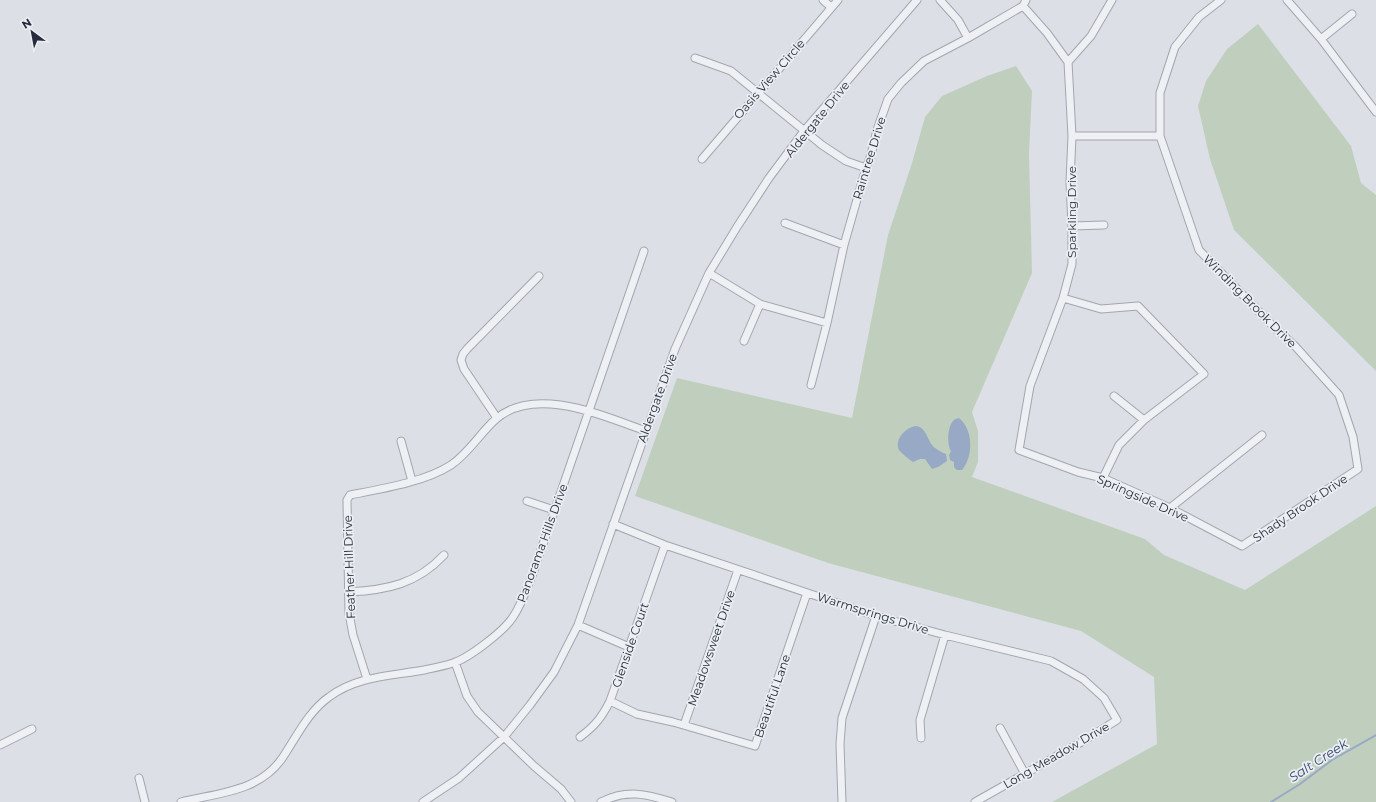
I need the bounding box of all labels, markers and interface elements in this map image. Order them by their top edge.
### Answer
north arrow [12,12,52,52]
text: N [19,15,34,32]
street label: Oasis View Circle [730,36,808,122]
street label: Aldergate Drive [782,78,852,160]
street label: Raintree Drive [849,115,889,201]
street label: Sparkling Drive [1064,166,1079,258]
street label: Winding Brook Drive [1200,251,1300,351]
street label: Aldergate Drive [634,351,680,445]
street label: Springside Drive [1095,471,1191,525]
street label: Shady Brook Drive [1250,471,1350,545]
street label: Panorama Hills Drive [514,482,570,604]
street label: Feather Hill Drive [340,515,358,619]
street label: Meadowsweet Drive [684,588,738,708]
street label: Warmsprings Drive [815,589,931,637]
street label: Glenside Court [608,600,652,690]
street label: Beautiful Lane [751,652,793,740]
street label: Long Meadow Drive [1000,718,1112,792]
water label: Salt Creek [1286,734,1351,785]

